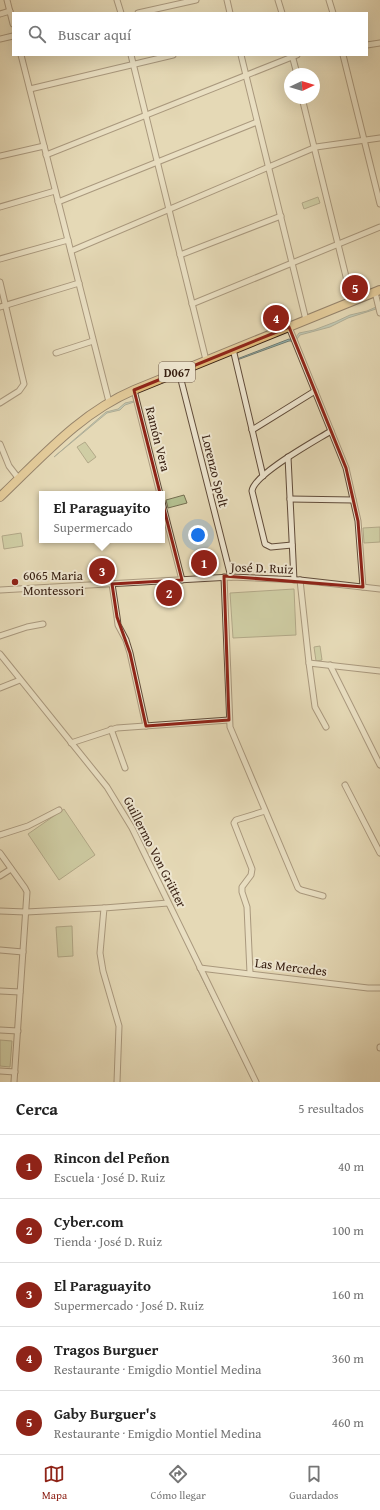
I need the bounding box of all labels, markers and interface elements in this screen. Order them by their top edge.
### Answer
search box [12,12,368,56]
icon: search [26,23,48,45]
text: Buscar aquí [58,24,131,45]
north arrow [284,68,320,104]
pin: 5 [342,273,368,303]
pin: 4 [263,303,289,333]
road number: D067 [159,362,195,382]
street label: Ramón Vera [141,405,175,474]
street label: Lorenzo Spelt [197,433,233,510]
popup [39,491,165,543]
text: El Paraguayito [53,497,151,518]
text: Supermercado [53,518,133,537]
your location [188,525,208,545]
pin: 1 [191,548,217,578]
pin: 3 [89,556,115,586]
street label: José D. Ruiz [228,557,294,579]
place label: 6065 Maria Montessori [23,566,85,600]
marker: 6065 Maria Montessori [10,577,20,587]
pin: 2 [156,578,182,608]
street label: Guillermo Von Grütter [119,793,192,911]
street label: Las Mercedes [254,953,328,981]
text: Cerca [16,1096,58,1121]
text: 5 resultados [298,1099,364,1118]
text: Rincon del Peñon [54,1147,170,1168]
text: 1 [26,1157,32,1176]
text: 40 m [338,1157,364,1176]
text: Escuela · José D. Ruiz [54,1168,165,1187]
text: Cyber.com [54,1211,124,1232]
text: 2 [26,1221,32,1240]
text: 100 m [332,1221,364,1240]
text: Tienda · José D. Ruiz [54,1232,162,1251]
text: El Paraguayito [54,1275,151,1296]
text: 3 [26,1285,32,1304]
text: 160 m [332,1285,364,1304]
text: Supermercado · José D. Ruiz [54,1296,204,1315]
text: Tragos Burguer [54,1339,158,1360]
text: 4 [26,1349,32,1368]
text: 360 m [332,1349,364,1368]
text: Restaurante · Emigdio Montiel Medina [54,1360,261,1379]
text: Gaby Burguer's [54,1403,156,1424]
text: 5 [26,1413,32,1432]
text: 460 m [332,1413,364,1432]
text: Restaurante · Emigdio Montiel Medina [54,1424,261,1443]
tab: Mapa [42,1463,67,1503]
tab: Cómo llegar [151,1463,206,1503]
tab: Guardados [289,1463,338,1503]

